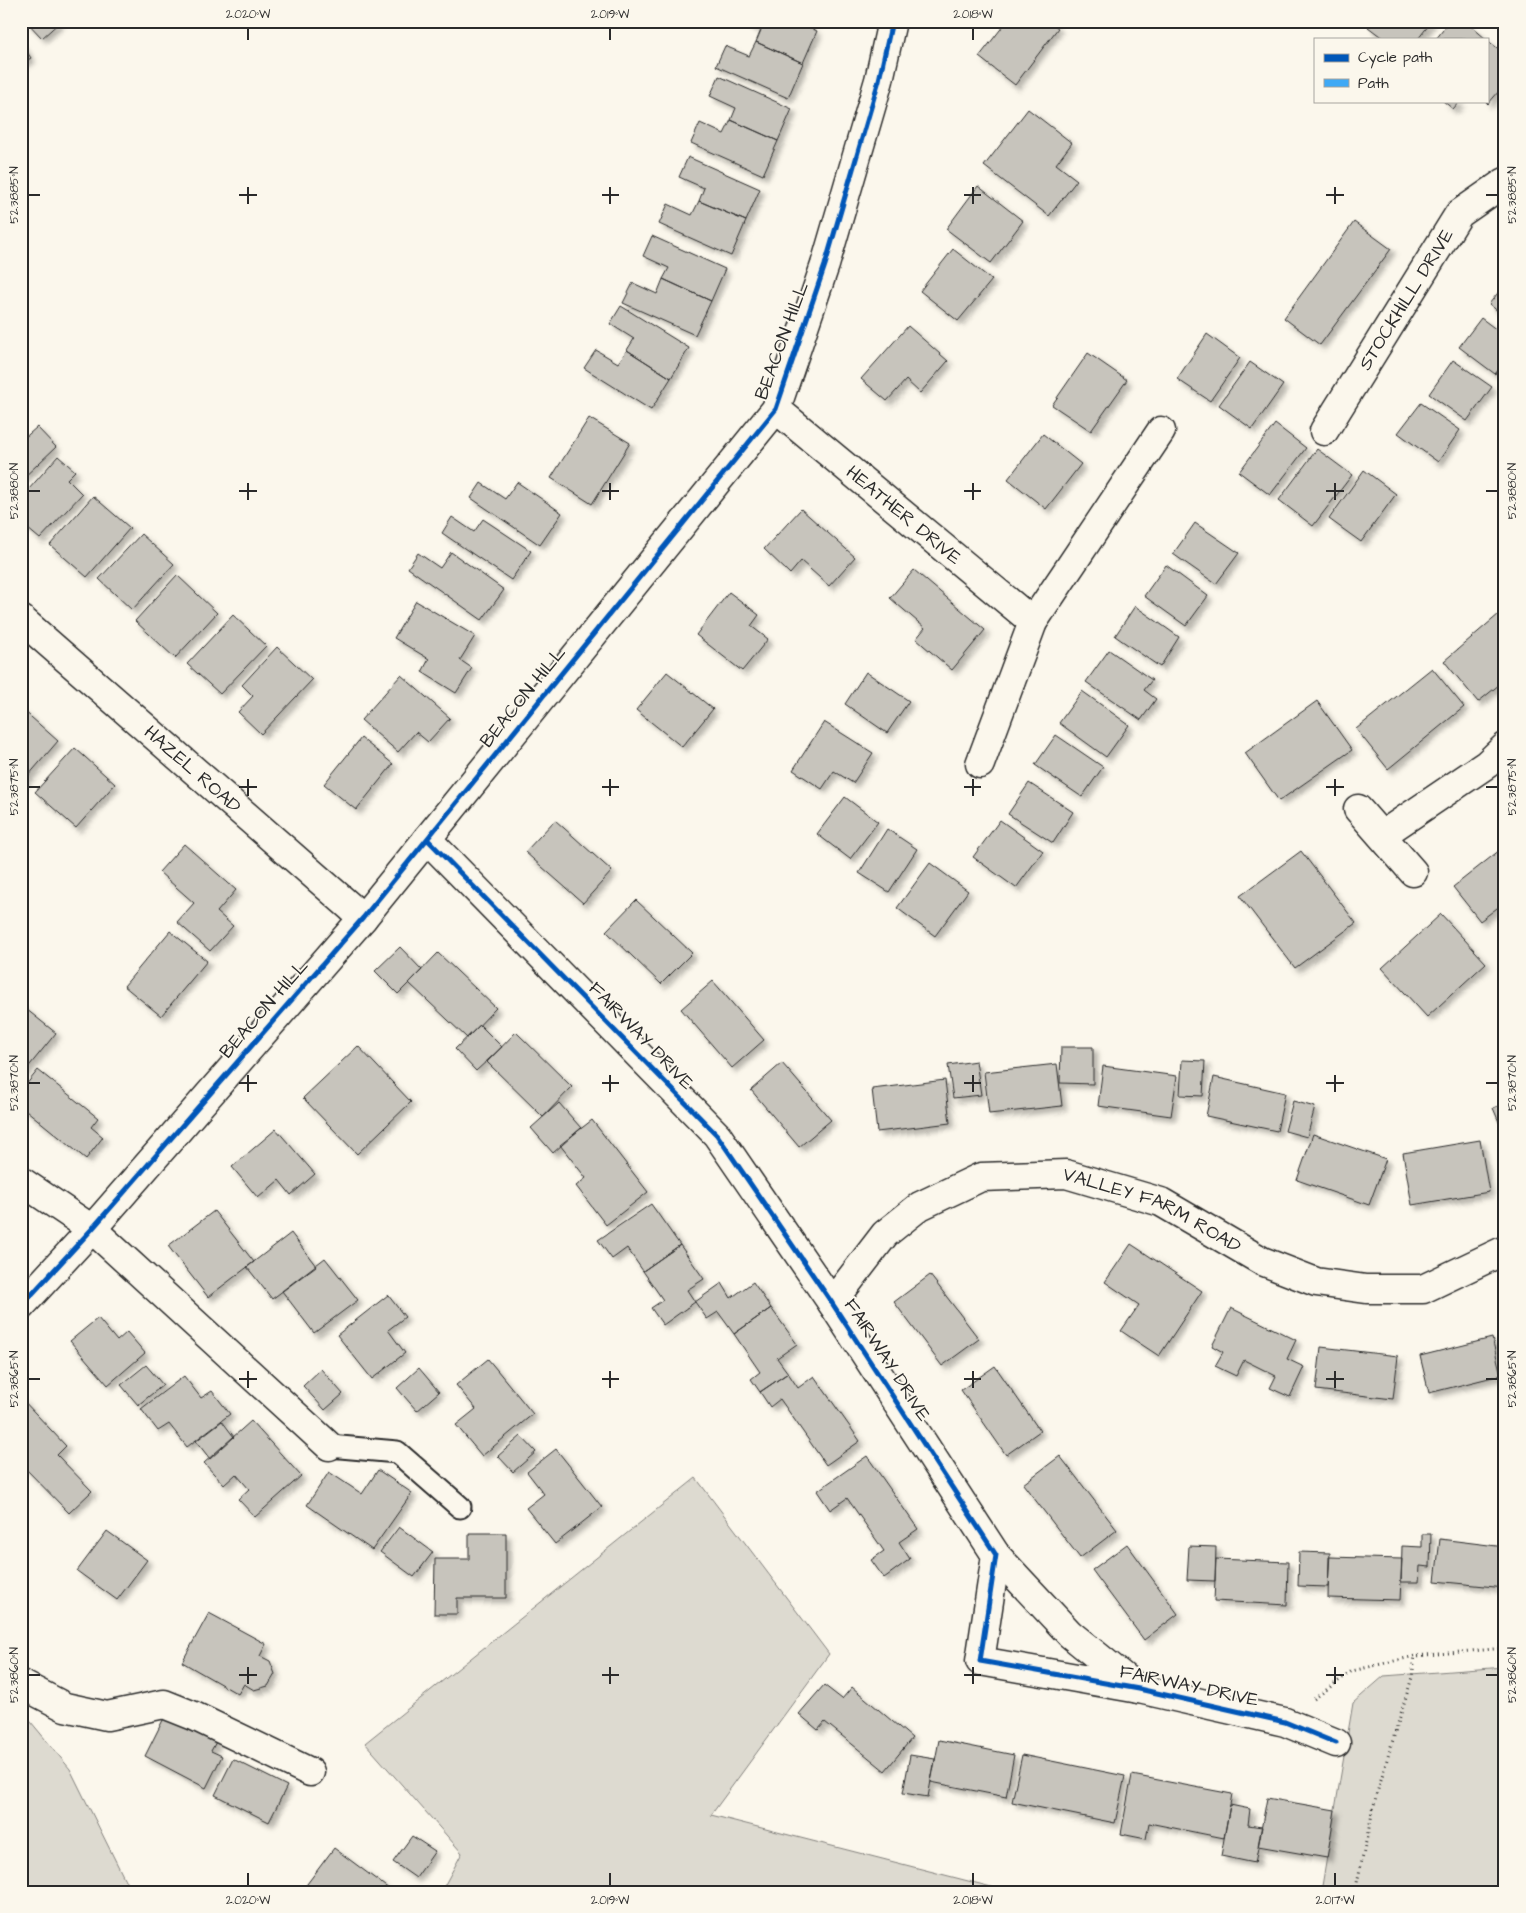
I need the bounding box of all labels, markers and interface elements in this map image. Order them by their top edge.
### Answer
text: 2.020°W [226,6,271,23]
text: 2.019°W [591,6,630,23]
text: 2.018°W [953,6,993,23]
legend [1314,38,1488,102]
text: Cycle path [1358,47,1433,69]
text: Path [1358,73,1389,94]
text: 52.3885°N [6,166,23,224]
text: 52.3885°N [1504,166,1521,224]
street label: STOCKHILL DRIVE [1352,223,1460,375]
street label: BEACON HILL [748,278,816,404]
street label: HEATHER DRIVE [840,459,967,571]
text: 52.3880°N [6,462,23,519]
text: 52.3880°N [1504,462,1521,519]
street label: BEACON HILL [474,641,572,753]
street label: HAZEL ROAD [138,719,247,819]
text: 52.3875°N [6,758,23,815]
text: 52.3875°N [1504,758,1521,815]
street label: BEACON HILL [213,954,315,1064]
street label: FAIRWAY DRIVE [582,976,700,1096]
text: 52.3870°N [6,1055,23,1111]
text: 52.3870°N [1504,1055,1521,1111]
street label: VALLEY FARM ROAD [1060,1160,1246,1259]
street label: FAIRWAY DRIVE [837,1293,937,1427]
text: 52.3865°N [6,1350,23,1408]
text: 52.3865°N [1504,1350,1521,1408]
text: 52.3860°N [6,1646,23,1703]
text: 52.3860°N [1504,1646,1521,1703]
street label: FAIRWAY DRIVE [1117,1658,1261,1714]
text: 2.020°W [226,1892,271,1909]
text: 2.019°W [591,1892,630,1909]
text: 2.018°W [953,1892,993,1909]
text: 2.017°W [1316,1892,1355,1909]

